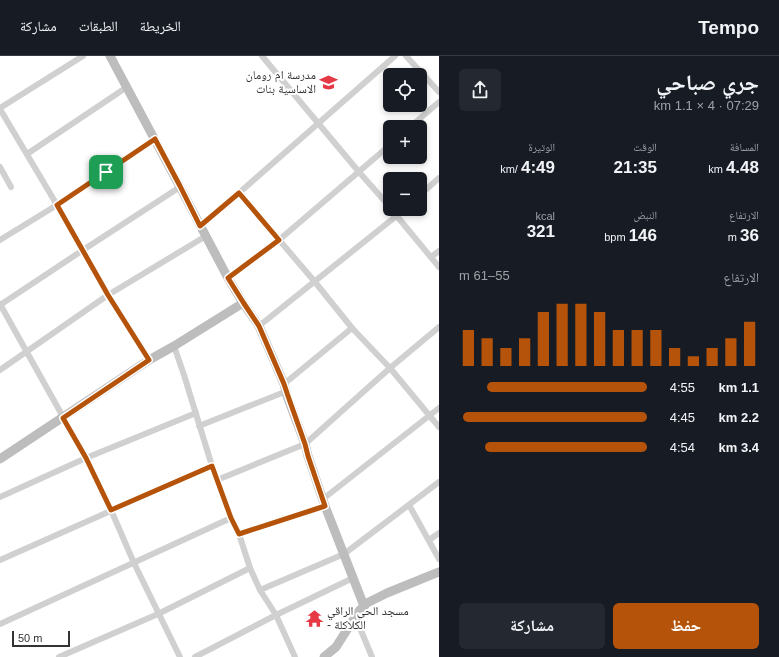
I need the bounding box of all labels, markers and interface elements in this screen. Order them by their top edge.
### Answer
text: Tempo [698,17,759,38]
text: مشاركة [20,18,57,34]
text: الطبقات [79,18,118,34]
text: الخريطة [140,18,181,34]
place label: مدرسة ام رومان الاساسية بنات [246,68,316,96]
map controls [383,68,427,216]
button: locate [383,68,427,112]
button: share [459,69,501,111]
text: جري صباحي [656,70,759,95]
school or university icon: مدرسة ام رومان الاساسية بنات [319,72,339,92]
text: 07:29 · 4 × 1.1 km [654,98,759,113]
button: + [383,120,427,164]
text: الوتيرة [528,141,555,153]
text: الوقت [633,141,657,153]
text: المسافة [730,141,759,153]
pin [89,155,123,189]
text: 4:49 [521,158,555,177]
text: 21:35 [614,158,657,177]
text: 4.48 [726,158,759,177]
icon: arrive [95,161,117,183]
text: /km [500,163,521,175]
text: km [708,163,726,175]
button: − [383,172,427,216]
text: النبض [634,209,657,221]
text: الارتفاع [729,209,759,221]
text: kcal [535,210,555,222]
text: 321 [527,222,555,241]
text: 146 [629,226,657,245]
text: 36 [740,226,759,245]
text: bpm [604,231,629,243]
text: m [728,231,740,243]
text: 55–61 m [459,268,510,283]
text: الارتفاع [724,270,759,285]
text: 4:55 [670,380,695,395]
text: 1.1 km [719,380,759,395]
text: 4:45 [670,410,695,425]
text: 2.2 km [719,410,759,425]
text: 4:54 [670,440,695,455]
text: 3.4 km [719,440,759,455]
button: مشاركة [459,603,605,649]
button: حفظ [613,603,759,649]
place label: مسجد الحي الراقي - الكلاكلة [327,604,409,632]
temple icon: مسجد الحي الراقي - الكلاكلة [304,608,324,628]
scale bar [12,629,70,648]
text: 50 m [18,632,42,644]

